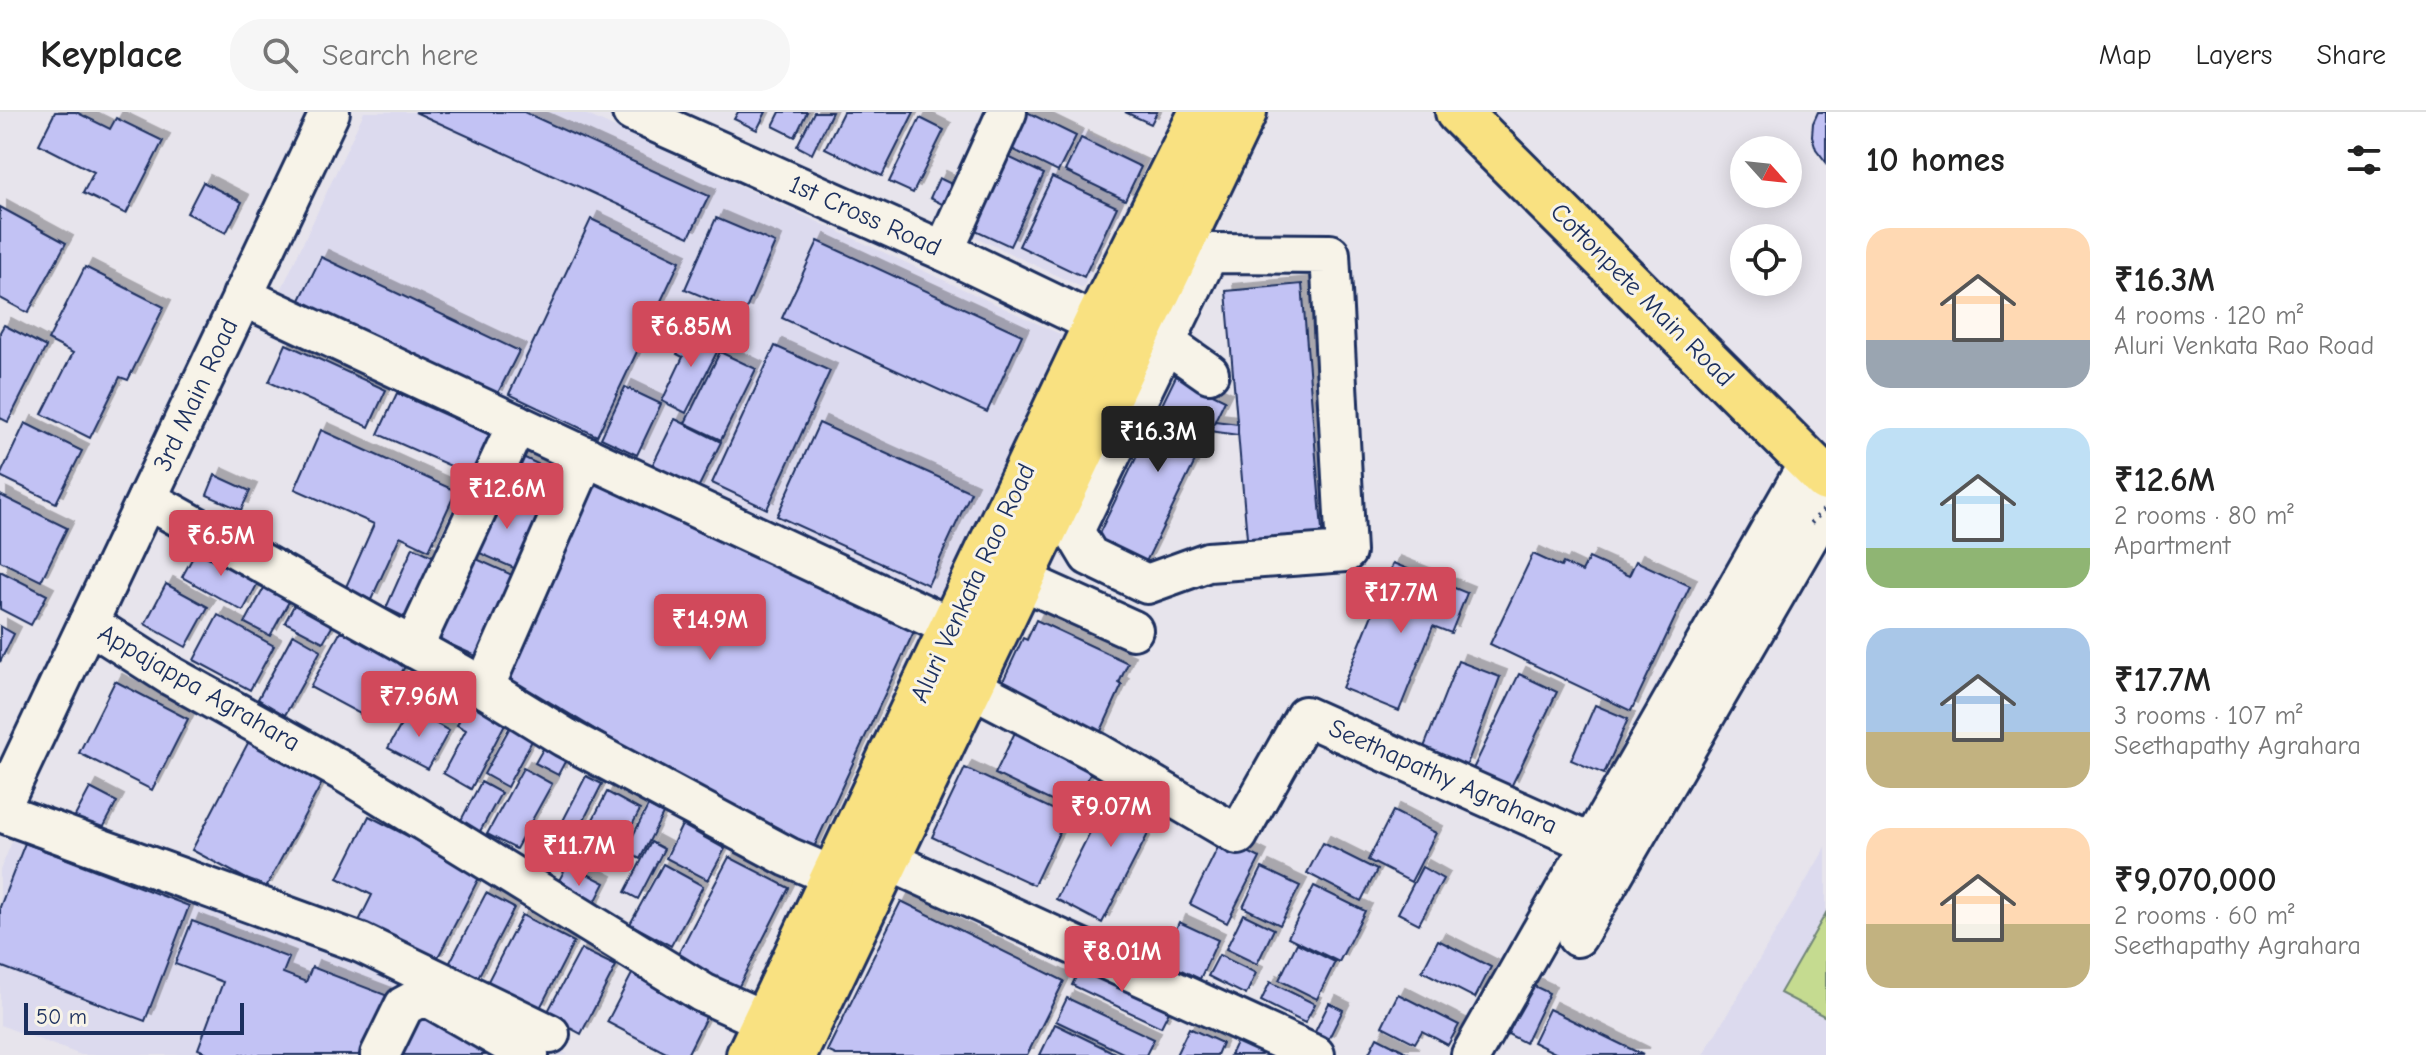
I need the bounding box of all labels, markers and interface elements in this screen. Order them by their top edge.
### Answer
search box [230,19,790,91]
text: Keyplace [40,33,182,77]
icon: search [258,33,302,77]
text: Search here [322,38,478,73]
text: Map [2099,39,2152,71]
text: Layers [2196,39,2272,71]
text: Share [2316,39,2386,71]
north arrow [1730,136,1802,208]
map controls [1730,136,1802,296]
icon: filters [2342,138,2386,182]
text: 10 homes [1866,140,2005,180]
street label: 1st Cross Road [784,169,946,263]
street label: Cottonpete Main Road [1544,197,1740,393]
button: locate [1730,224,1802,296]
icon: home [1930,260,2026,356]
text: ₹16.3M [2114,260,2215,300]
pin: ₹6.85M [626,301,756,369]
text: 4 rooms · 120 m² [2114,301,2303,331]
text: ₹6.85M [650,312,732,342]
street label: 3rd Main Road [147,314,245,476]
text: Aluri Venkata Rao Road [2114,331,2374,361]
pin: ₹16.3M [1093,406,1223,474]
text: ₹16.3M [1119,417,1197,447]
street label: Aluri Venkata Rao Road [904,459,1042,707]
icon: home [1930,460,2026,556]
text: ₹12.6M [2114,460,2215,500]
pin: ₹12.6M [442,463,572,531]
text: ₹12.6M [468,474,546,504]
text: 2 rooms · 80 m² [2114,501,2294,531]
pin: ₹6.5M [165,510,277,578]
text: ₹6.5M [187,521,255,551]
text: Apartment [2114,531,2230,561]
pin: ₹17.7M [1336,567,1466,635]
text: ₹17.7M [1364,578,1438,608]
pin: ₹14.9M [645,594,775,662]
text: ₹14.9M [672,605,748,635]
street label: Appajappa Agrahara [93,618,305,758]
icon: home [1930,660,2026,756]
text: ₹17.7M [2114,660,2211,700]
pin: ₹7.96M [354,671,484,739]
text: ₹7.96M [379,682,459,712]
text: 3 rooms · 107 m² [2114,701,2303,731]
street label: Seethapathy Agrahara [1324,713,1562,841]
text: Seethapathy Agrahara [2114,731,2361,761]
pin: ₹9.07M [1046,781,1176,849]
text: ₹9.07M [1071,792,1151,822]
pin: ₹11.7M [514,820,644,888]
text: ₹11.7M [543,831,615,861]
icon: home [1930,860,2026,956]
text: ₹9,070,000 [2114,860,2277,900]
text: 2 rooms · 60 m² [2114,901,2295,931]
pin: ₹8.01M [1057,926,1187,994]
text: Seethapathy Agrahara [2114,931,2361,961]
text: ₹8.01M [1083,937,1161,967]
scale bar [24,999,244,1035]
text: 50 m [36,1004,87,1030]

